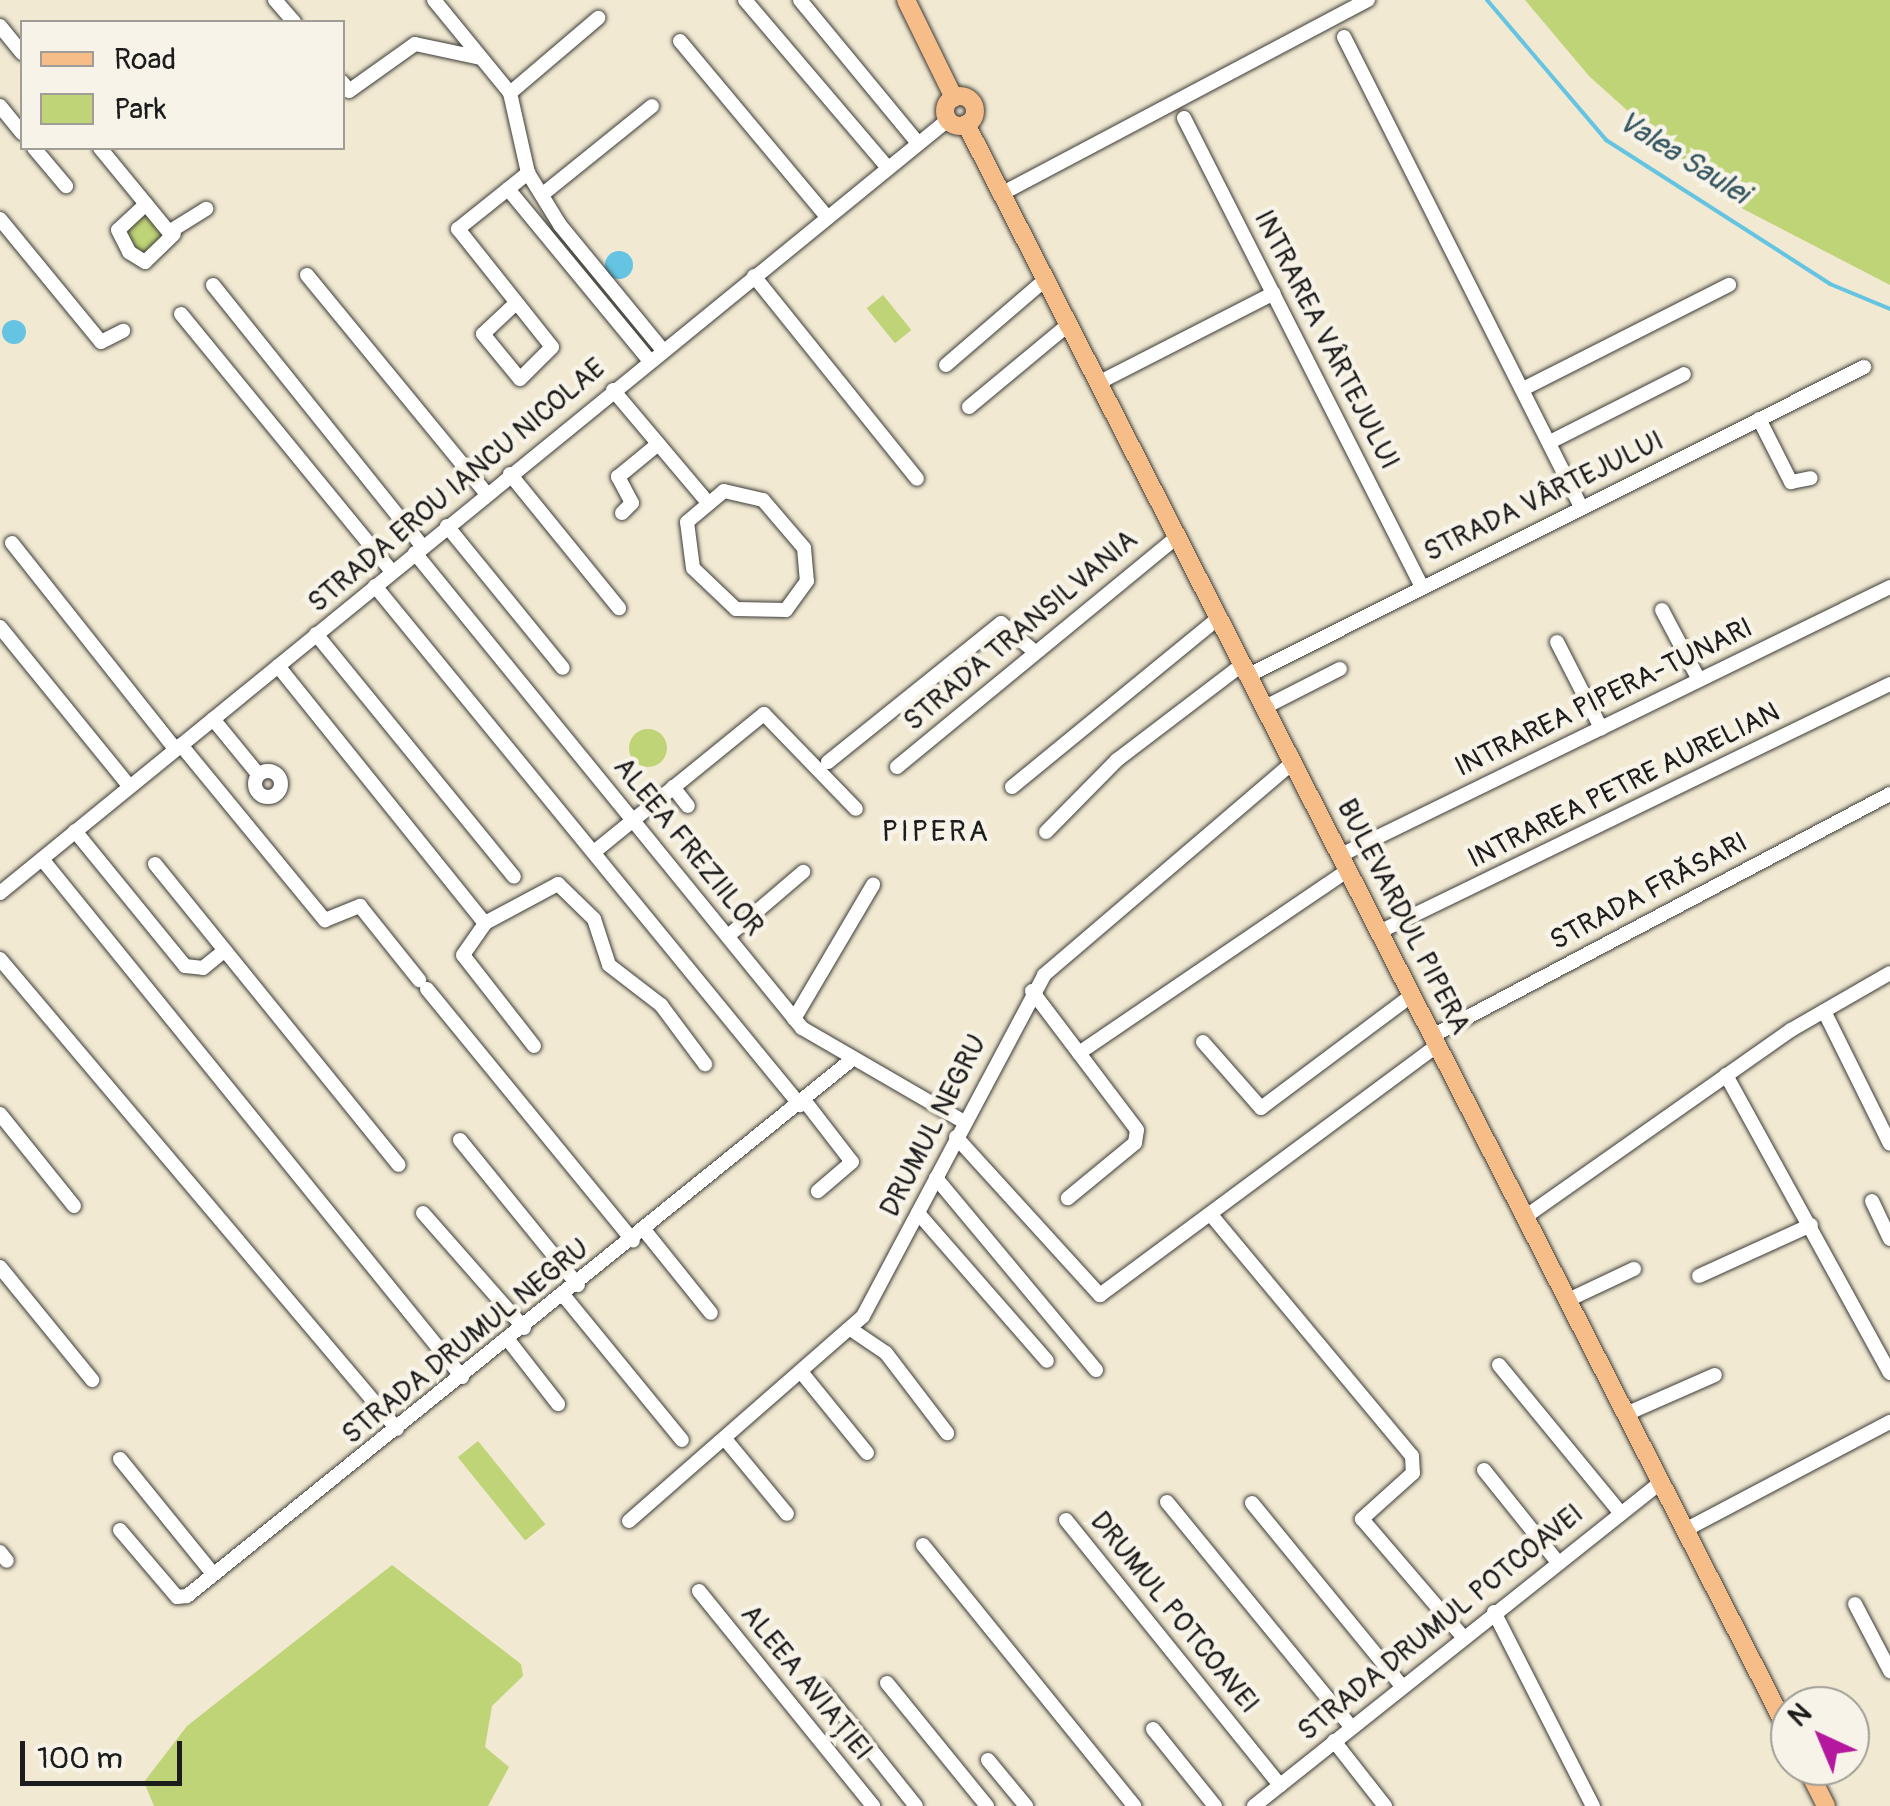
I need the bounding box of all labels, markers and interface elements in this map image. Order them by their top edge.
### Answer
legend [20,20,345,150]
text: Road [114,41,176,78]
text: Park [114,91,167,128]
water label: Valea Saulei [1611,104,1755,212]
street label: INTRAREA VÂRTEJULUI [1246,205,1406,475]
street label: STRADA EROU IANCU NICOLAE [302,352,612,620]
street label: STRADA VÂRTEJULUI [1419,424,1669,570]
street label: STRADA TRANSILVANIA [897,523,1145,739]
street label: INTRAREA PIPERA-TUNARI [1450,611,1758,785]
street label: INTRAREA PETRE AURELIAN [1463,696,1785,876]
street label: ALEEA FREZIILOR [606,751,770,943]
street label: BULEVARDUL PIPERA [1329,794,1477,1040]
district label: PIPERA [881,814,991,850]
street label: STRADA FRĂSARI [1545,826,1753,958]
street label: DRUMUL NEGRU [874,1029,994,1223]
street label: STRADA DRUMUL NEGRU [336,1232,596,1452]
street label: STRADA DRUMUL POTCOAVEI [1292,1497,1590,1749]
street label: DRUMUL POTCOAVEI [1082,1506,1266,1720]
street label: ALEEA AVIAȚIEI [733,1598,879,1768]
north arrow [1770,1686,1870,1786]
text: N [1781,1696,1819,1735]
scale bar [25,1721,188,1783]
text: 100 m [37,1740,123,1777]

